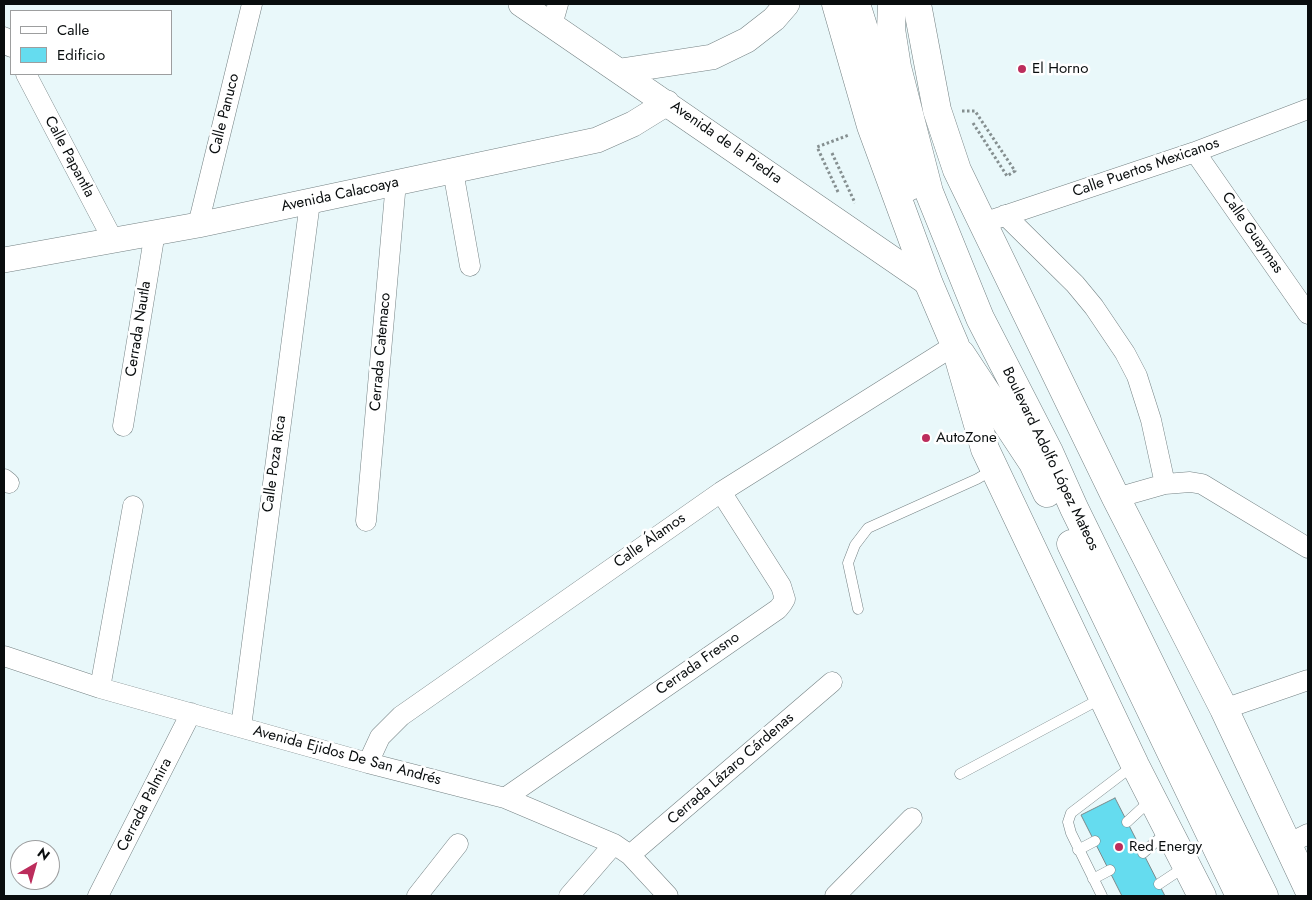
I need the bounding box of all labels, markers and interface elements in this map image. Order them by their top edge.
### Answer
legend [10,10,172,75]
text: Calle [57,19,89,41]
text: Edificio [57,44,105,66]
place label: El Horno [1032,60,1088,78]
marker: El Horno [1016,63,1028,75]
street label: Calle Panuco [206,72,244,156]
street label: Avenida de la Piedra [667,98,785,188]
street label: Calle Papantla [40,113,98,201]
street label: Calle Puertos Mexicanos [1070,134,1222,202]
street label: Avenida Calacoaya [280,174,400,216]
street label: Calle Guaymas [1217,189,1287,277]
street label: Cerrada Nautla [123,280,155,378]
street label: Cerrada Catemaco [367,292,395,412]
street label: Boulevard Adolfo López Mateos [998,364,1102,554]
street label: Calle Poza Rica [259,414,291,514]
place label: AutoZone [936,429,997,447]
marker: AutoZone [920,432,932,444]
street label: Calle Álamos [611,510,689,572]
street label: Cerrada Fresno [653,629,743,699]
street label: Cerrada Lázaro Cárdenas [664,709,798,829]
street label: Avenida Ejidos De San Andrés [251,722,443,790]
street label: Cerrada Palmira [114,755,176,855]
place label: Red Energy [1129,838,1202,856]
north arrow [10,840,60,890]
marker: Red Energy [1113,841,1125,853]
text: N [33,843,54,865]

